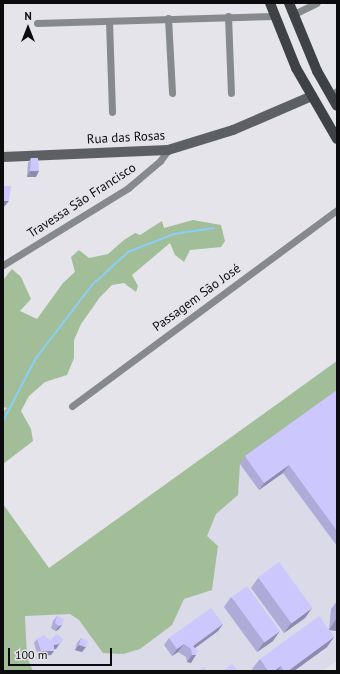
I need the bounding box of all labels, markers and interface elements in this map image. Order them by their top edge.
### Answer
north arrow [8,8,48,48]
text: N [24,9,32,23]
street label: Rua das Rosas [86,128,166,148]
street label: Travessa São Francisco [25,160,139,242]
street label: Passagem São José [150,261,244,335]
scale bar [10,640,114,666]
text: 100 m [15,647,48,662]

